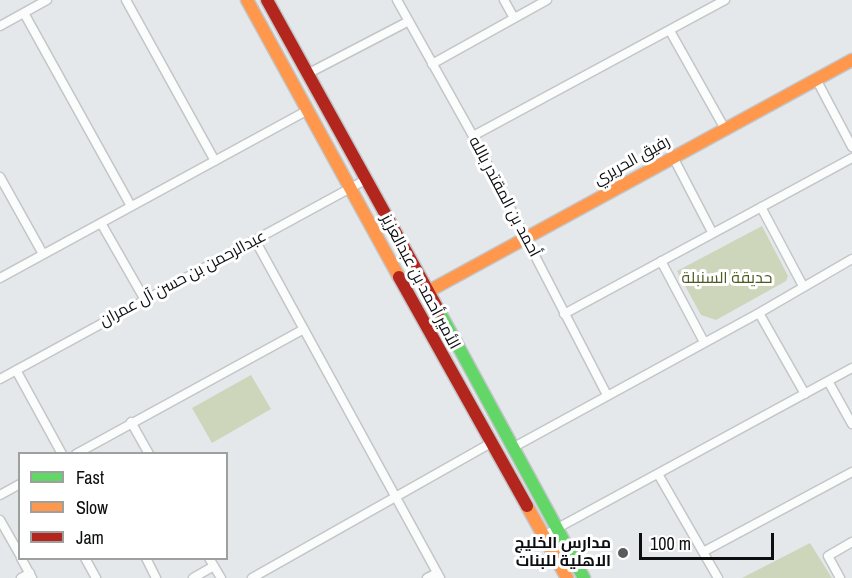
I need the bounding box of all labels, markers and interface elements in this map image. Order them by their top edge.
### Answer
street label: رفيق الحريري [590,132,674,190]
street label: أحمد بن المقتدر بالله [464,133,544,261]
street label: الأمير أحمد بن عبدالعزيز [376,211,464,353]
street label: عبدالرحمن بن حسن آل عمران [97,227,269,331]
park label: حديقة السنبلة [682,269,772,289]
legend [18,452,228,560]
text: Fast [76,465,104,490]
text: Slow [76,495,108,520]
scale bar [642,521,777,559]
text: Jam [76,525,104,550]
text: 100 m [650,531,691,556]
place label: مدارس الخليج الاهلية للبنات [514,534,611,572]
marker: مدارس الخليج الاهلية للبنات [616,546,630,560]

